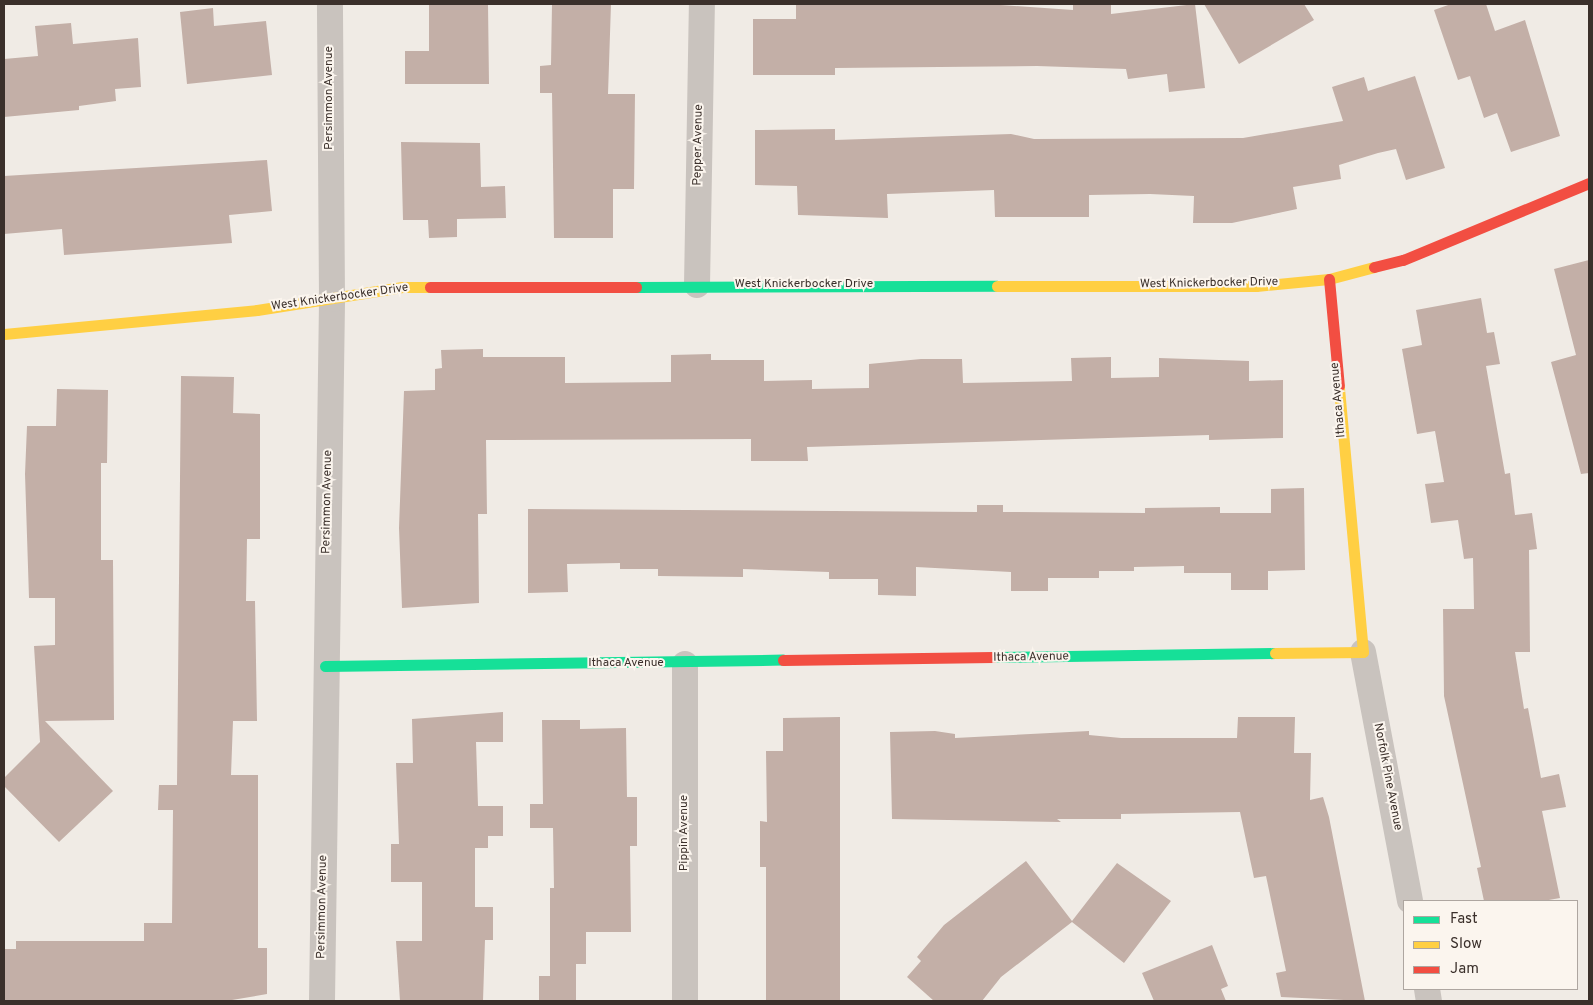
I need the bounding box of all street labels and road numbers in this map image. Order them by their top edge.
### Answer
street label: Persimmon Avenue [323,46,337,150]
street label: Pepper Avenue [691,104,707,186]
street label: West Knickerbocker Drive [1140,276,1278,292]
street label: West Knickerbocker Drive [735,278,873,292]
street label: West Knickerbocker Drive [271,281,409,315]
street label: Ithaca Avenue [1329,361,1349,439]
street label: Persimmon Avenue [320,450,336,554]
street label: Ithaca Avenue [993,650,1069,666]
street label: Ithaca Avenue [588,657,664,671]
street label: Norfolk Pine Avenue [1369,722,1405,832]
street label: Pippin Avenue [678,795,692,871]
street label: Persimmon Avenue [315,855,331,959]

